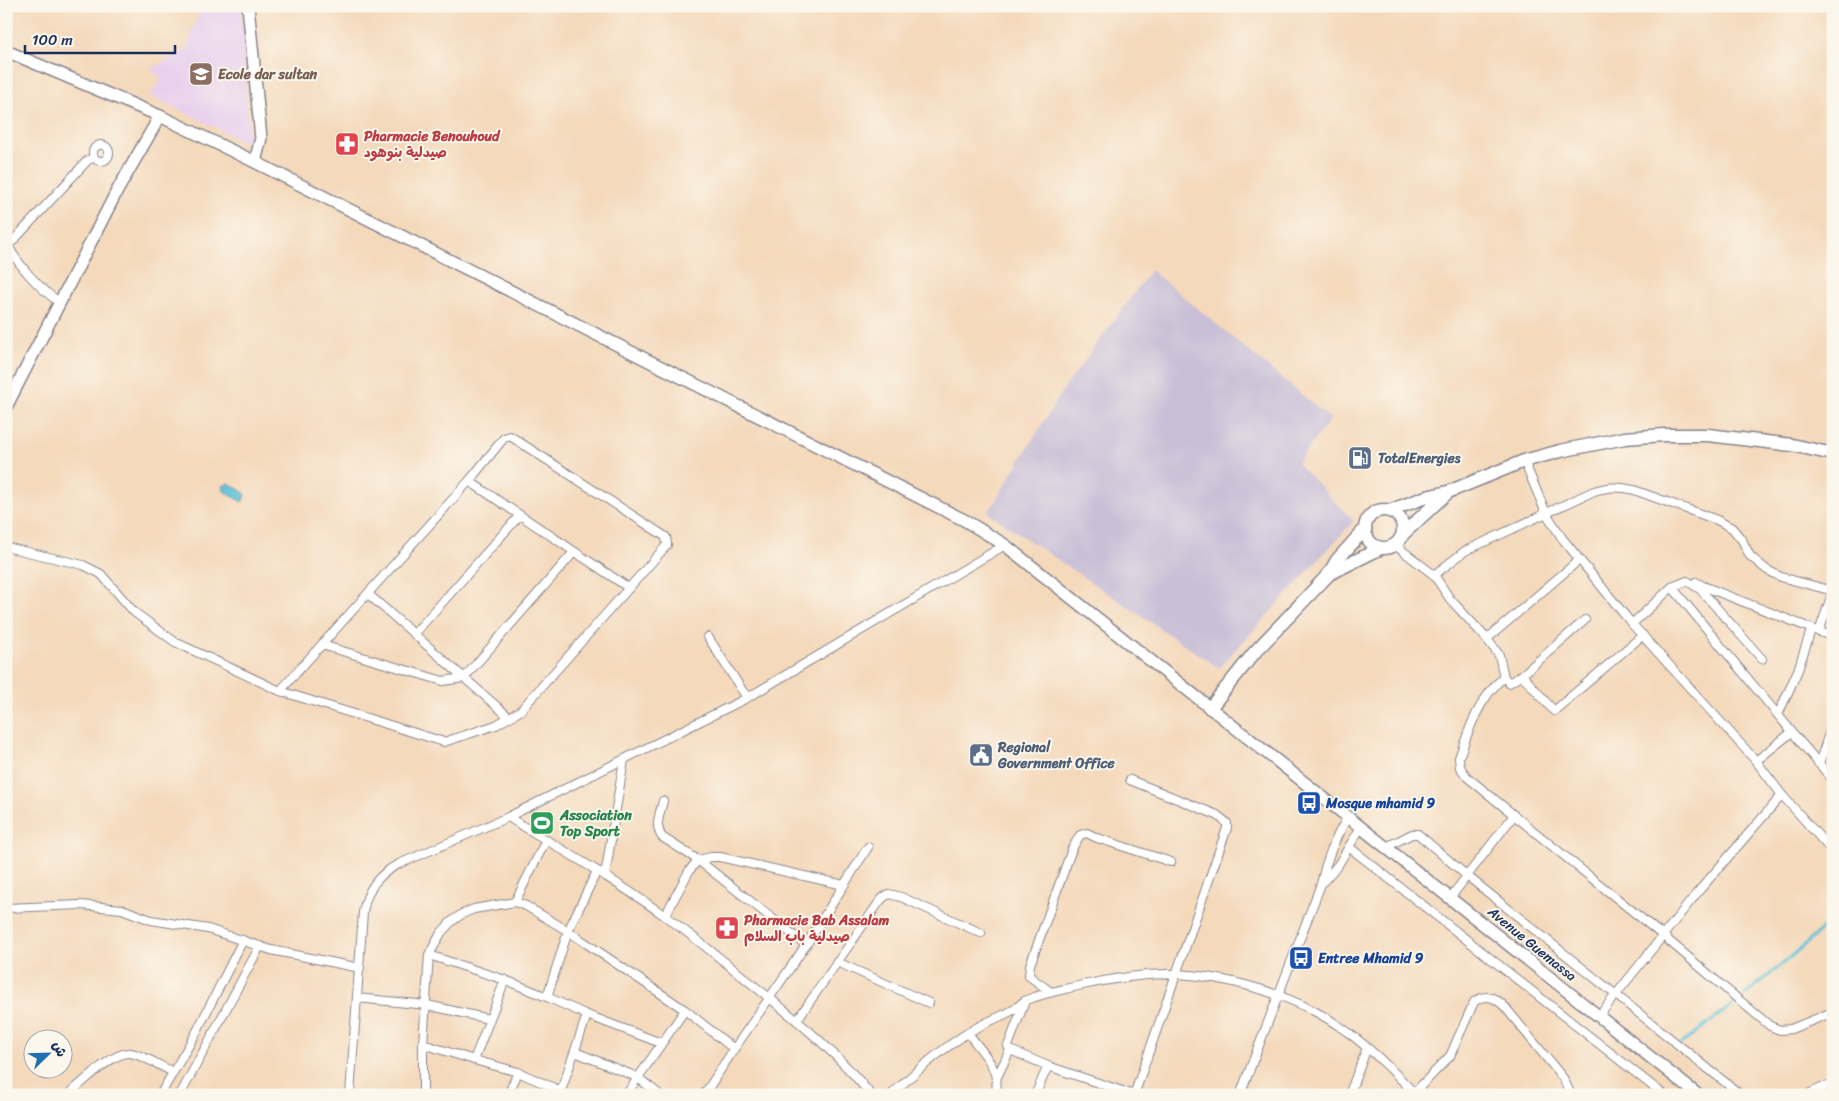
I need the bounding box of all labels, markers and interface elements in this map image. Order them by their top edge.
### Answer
scale bar [25,22,175,54]
text: 100 m [32,27,73,53]
school or university icon: Ecole dar sultan [188,61,214,87]
place label: Ecole dar sultan [218,62,318,87]
place label: Pharmacie Benouhoud صيدلية بنوهود [364,124,501,165]
pharmacy icon: Pharmacie Benouhoud صيدلية بنوهود [334,131,360,157]
fuel station icon: TotalEnergies [1347,445,1373,471]
place label: TotalEnergies [1378,446,1461,471]
place label: Regional Government Office [997,735,1116,776]
public building icon: Regional Government Office [968,742,994,768]
bus stop icon: Mosque mhamid 9 [1296,790,1322,816]
place label: Mosque mhamid 9 [1325,791,1435,816]
place label: Association Top Sport [559,803,632,844]
sports icon: Association Top Sport [529,810,555,836]
street label: Avenue Guemassa [1481,899,1582,988]
place label: Pharmacie Bab Assalam صيدلية باب السلام [744,908,889,949]
pharmacy icon: Pharmacie Bab Assalam صيدلية باب السلام [714,915,740,941]
bus stop icon: Entree Mhamid 9 [1288,945,1314,971]
place label: Entree Mhamid 9 [1318,946,1424,971]
north arrow [22,1028,72,1078]
text: ش [45,1037,74,1061]

